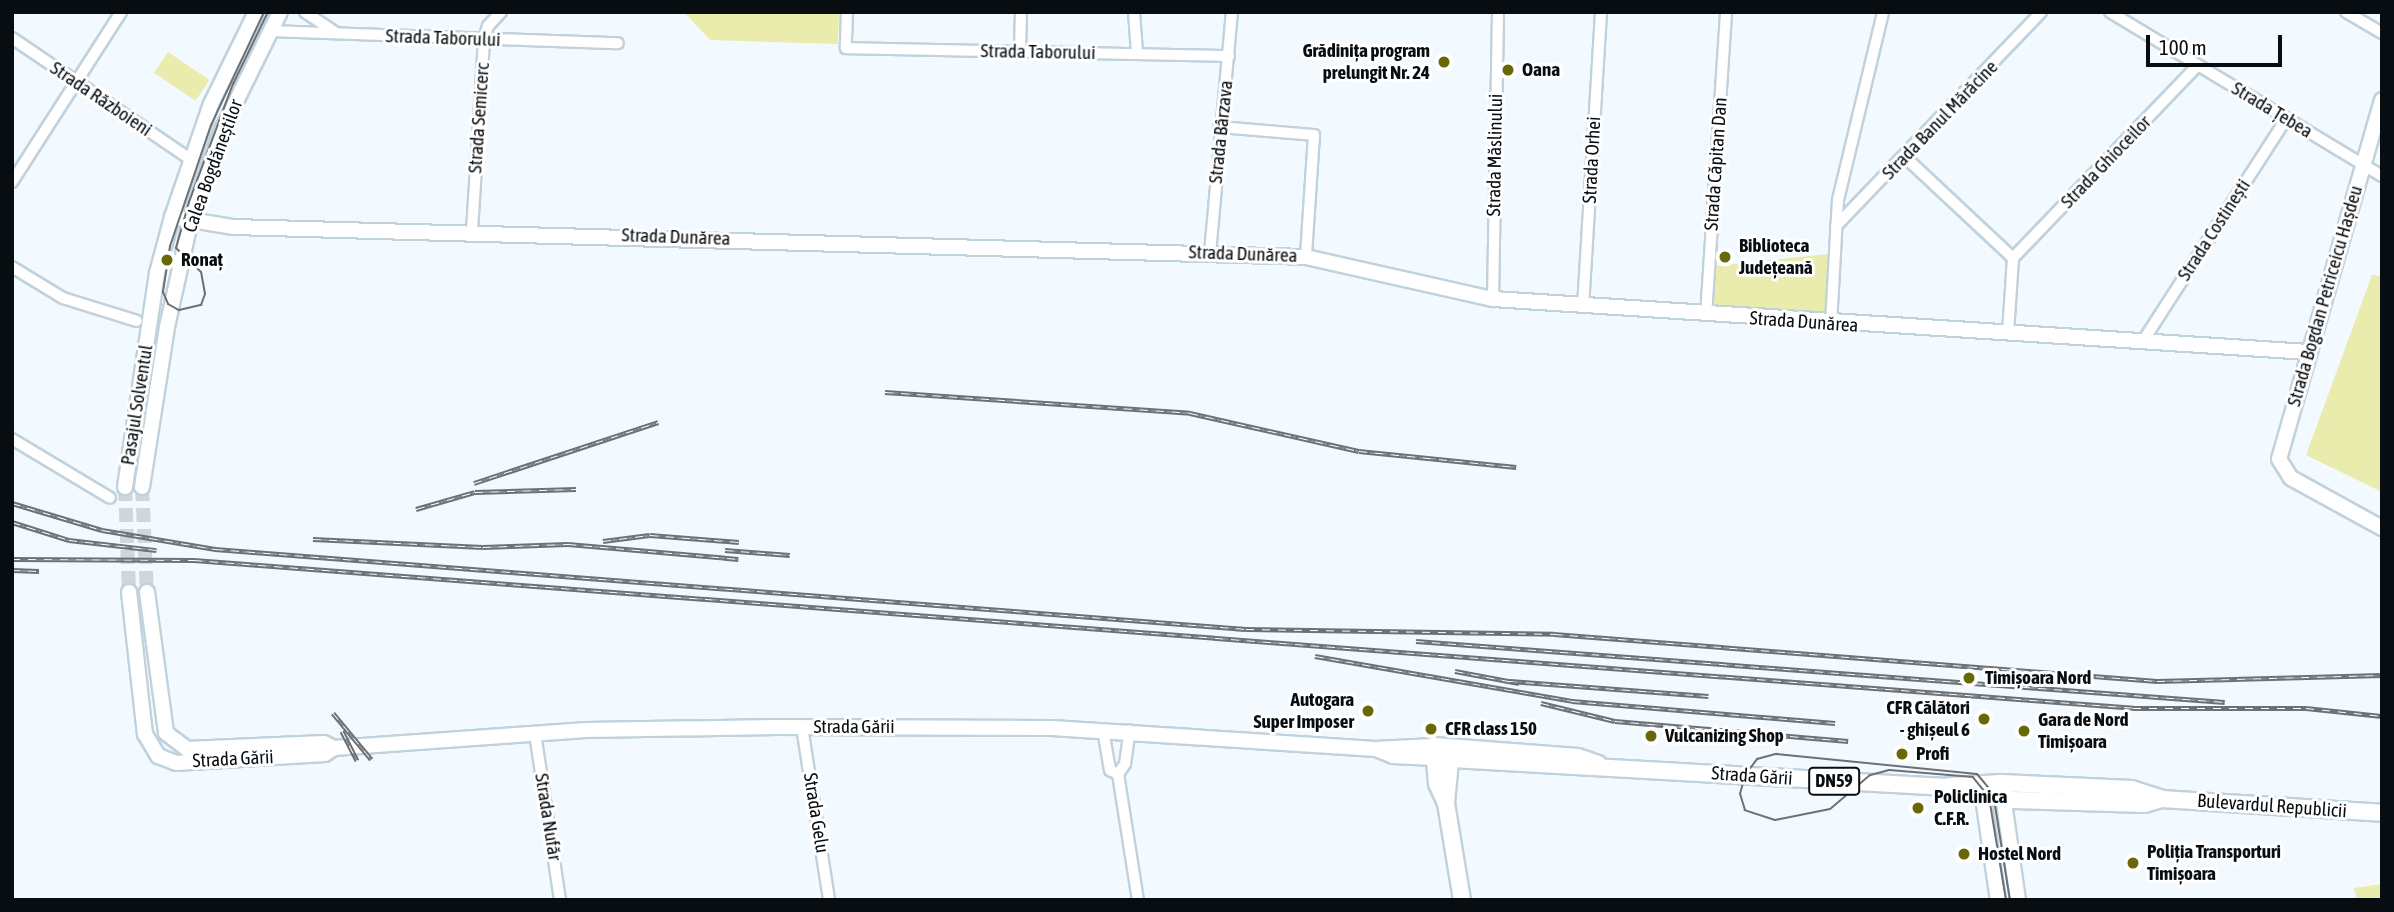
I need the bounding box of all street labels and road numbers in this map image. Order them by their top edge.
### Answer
street label: Strada Taborului [385,25,501,51]
street label: Strada Taborului [980,40,1096,64]
street label: Strada Banul Mărăcine [1877,56,2003,184]
street label: Strada Războieni [46,57,156,141]
street label: Strada Semicerc [464,62,494,174]
street label: Strada Țebea [2227,77,2317,143]
street label: Strada Bârzava [1204,79,1238,185]
street label: Strada Măslinului [1483,94,1507,216]
street label: Calea Bogdăneștilor [178,96,248,236]
street label: Strada Căpitan Dan [1700,97,1732,231]
street label: Strada Ghioceilor [2056,111,2156,213]
street label: Strada Orhei [1578,116,1606,204]
street label: Strada Costinești [2173,175,2255,285]
street label: Strada Bogdan Petriceicu Hașdeu [2283,183,2367,409]
street label: Strada Dunărea [621,224,731,250]
street label: Strada Dunărea [1188,241,1298,267]
street label: Strada Dunărea [1749,307,1859,337]
street label: Pasajul Solventul [116,343,158,467]
street label: Strada Gării [813,716,895,738]
street label: Strada Gării [192,745,274,773]
street label: Strada Gării [1711,762,1793,790]
road number: DN59 [1808,766,1860,796]
street label: Strada Gelu [798,771,834,855]
street label: Strada Nufăr [530,772,566,862]
street label: Bulevardul Republicii [2196,789,2348,823]

